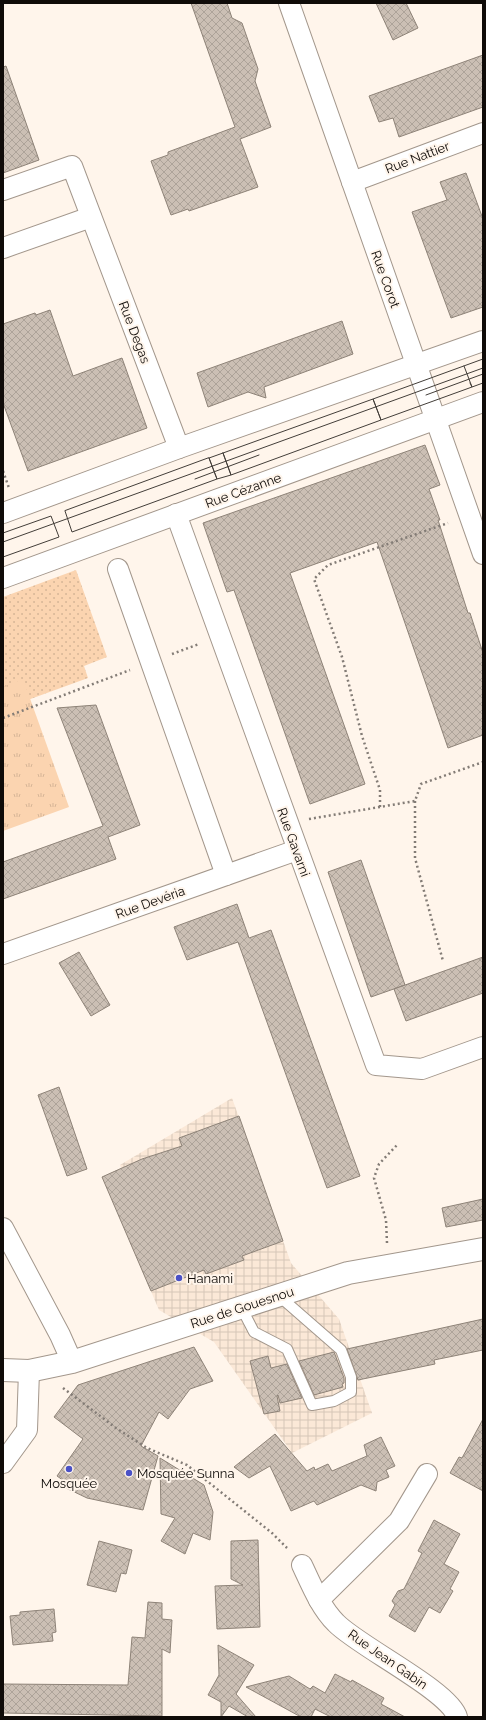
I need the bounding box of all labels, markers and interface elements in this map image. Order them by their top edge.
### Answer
street label: Rue Nattier [383,138,452,177]
street label: Rue Corot [368,248,403,311]
street label: Rue Degas [116,299,153,365]
street label: Rue Cézanne [203,470,284,511]
street label: Rue Gavarni [274,806,313,879]
street label: Rue Devéria [113,883,187,922]
place label: Hanami [187,1271,233,1286]
marker: Hanami [174,1273,184,1283]
street label: Rue de Gouesnou [189,1284,296,1331]
marker: Mosquée [64,1464,74,1474]
place label: Mosquée Sunna [137,1466,234,1481]
marker: Mosquée Sunna [124,1468,134,1478]
place label: Mosquée [41,1476,98,1491]
street label: Rue Jean Gabin [345,1627,430,1692]

